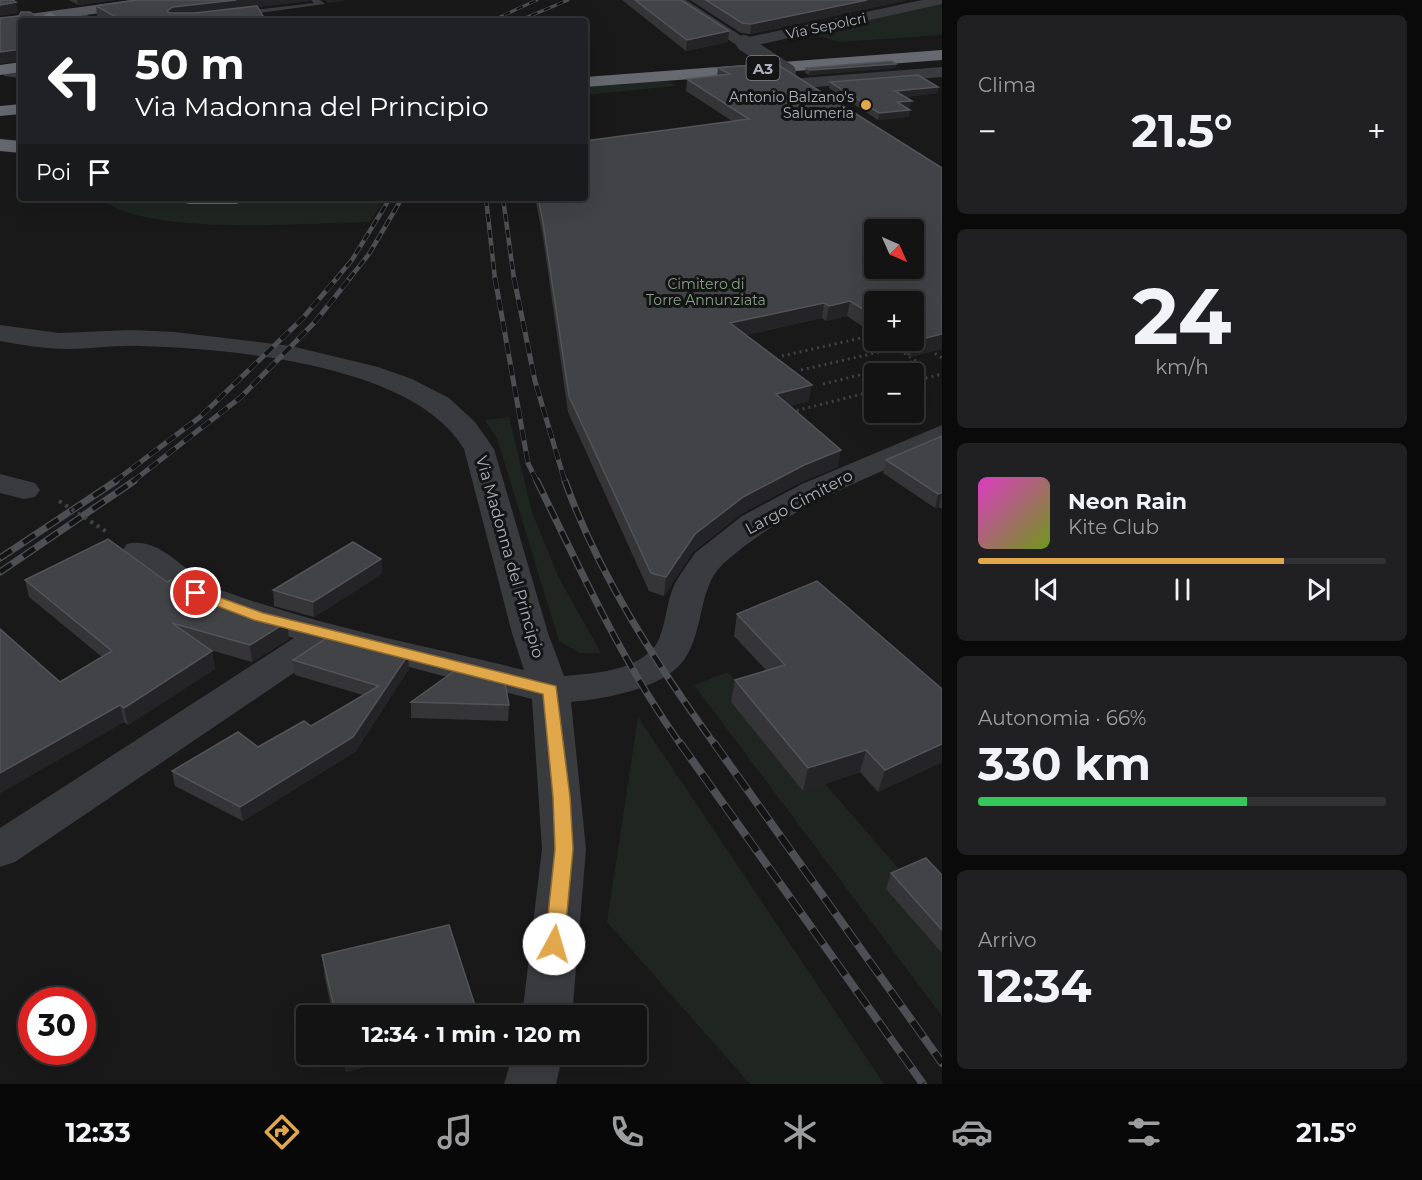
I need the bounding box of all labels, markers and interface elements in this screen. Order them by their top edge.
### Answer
street label: Via Sepolcri [784,9,868,43]
text: 50 m [135,38,244,90]
icon: left [36,42,114,120]
road number: A3 [746,56,780,80]
text: Clima [978,73,1036,97]
place label: Antonio Balzano's Salumeria [729,88,854,122]
text: Via Madonna del Principio [135,90,489,123]
marker: Antonio Balzano's Salumeria [859,98,873,112]
text: 21.5° [1131,103,1233,158]
text: − [978,111,997,151]
text: + [1367,111,1386,151]
icon: arrive [83,156,116,189]
text: Poi [36,159,71,186]
north arrow [864,219,924,279]
map controls [864,219,924,423]
text: 24 [1133,268,1231,364]
park label: Cimitero di Torre Annunziata [646,275,766,309]
button: + [864,291,924,351]
text: km/h [1155,355,1209,379]
button: − [864,363,924,423]
street label: Via Madonna del Principio [472,454,548,660]
street label: Largo Cimitero [742,466,856,538]
text: Neon Rain [1068,488,1187,515]
text: Kite Club [1068,515,1159,539]
pin [170,567,221,618]
icon: previous [1030,573,1063,606]
icon: pause [1166,573,1199,606]
icon: next [1302,573,1335,606]
icon: arrive [179,576,212,609]
text: Autonomia · 66% [978,706,1146,730]
text: 330 km [978,736,1151,791]
position arrow [522,912,586,976]
text: Arrivo [978,928,1037,952]
text: 12:34 [978,958,1092,1013]
speed limit sign: 30 [18,987,96,1065]
text: 12:34 · 1 min · 120 m [362,1021,581,1048]
icon: directions [261,1111,303,1153]
icon: music [434,1111,476,1153]
icon: phone [606,1111,648,1153]
icon: climate [779,1111,821,1153]
icon: car [951,1111,993,1153]
icon: filters [1123,1111,1165,1153]
text: 12:33 [65,1116,131,1149]
text: 21.5° [1296,1116,1357,1149]

